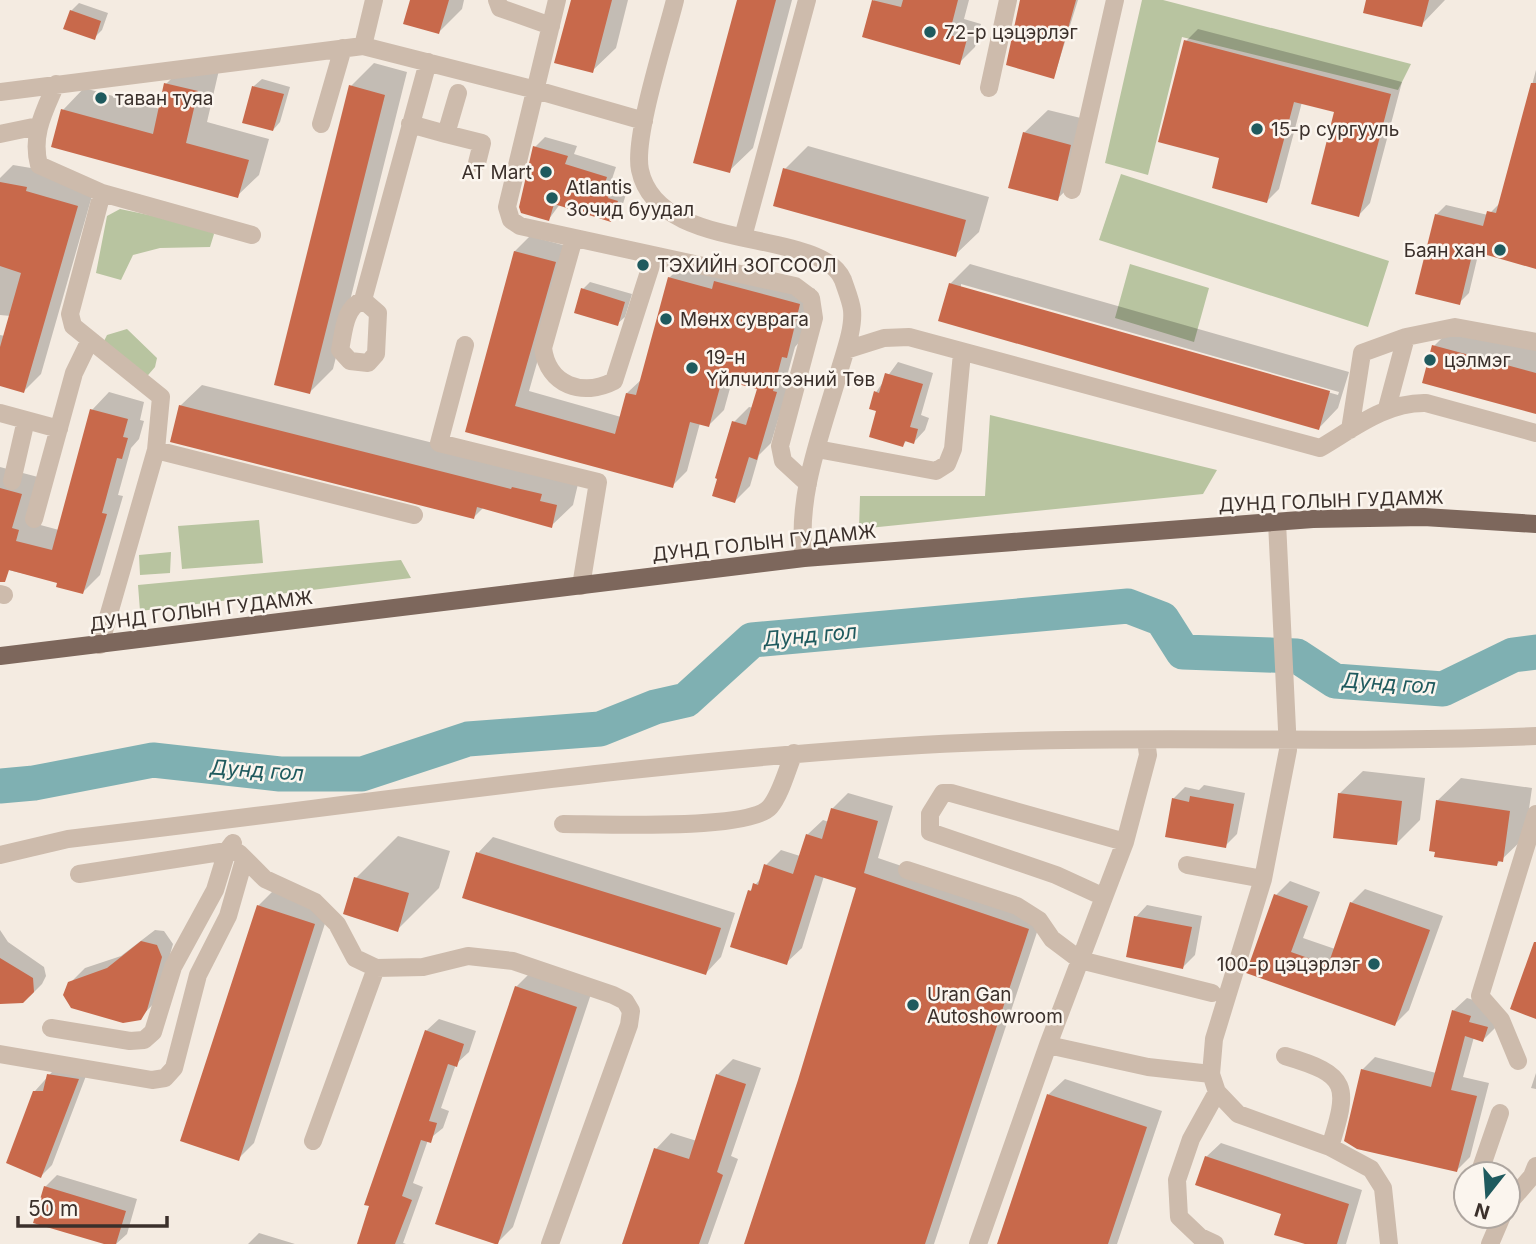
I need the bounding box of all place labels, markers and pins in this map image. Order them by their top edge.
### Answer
place label: 72-р цэцэрлэг [944,21,1078,44]
marker: 72-р цэцэрлэг [922,24,938,40]
place label: таван туяа [115,87,214,110]
marker: таван туяа [93,90,109,106]
place label: 15-р сургууль [1271,118,1399,141]
marker: 15-р сургууль [1249,121,1265,137]
place label: AT Mart [461,161,532,184]
marker: AT Mart [538,164,554,180]
place label: Atlantis Зочид буудал [566,176,694,221]
marker: Atlantis Зочид буудал [544,190,560,206]
place label: Баян хан [1404,239,1486,262]
marker: Баян хан [1492,242,1508,258]
place label: ТЭХИЙН ЗОГСООЛ [657,253,837,277]
marker: ТЭХИЙН ЗОГСООЛ [635,257,651,273]
place label: Мөнх суврага [680,308,809,331]
marker: Мөнх суврага [658,311,674,327]
place label: 19-н Үйлчилгээний Төв [706,346,875,391]
place label: цэлмэг [1444,349,1511,372]
marker: цэлмэг [1422,352,1438,368]
marker: 19-н Үйлчилгээний Төв [684,360,700,376]
place label: 100-р цэцэрлэг [1217,953,1360,976]
marker: 100-р цэцэрлэг [1366,956,1382,972]
place label: Uran Gan Autoshowroom [927,983,1063,1028]
marker: Uran Gan Autoshowroom [905,997,921,1013]

